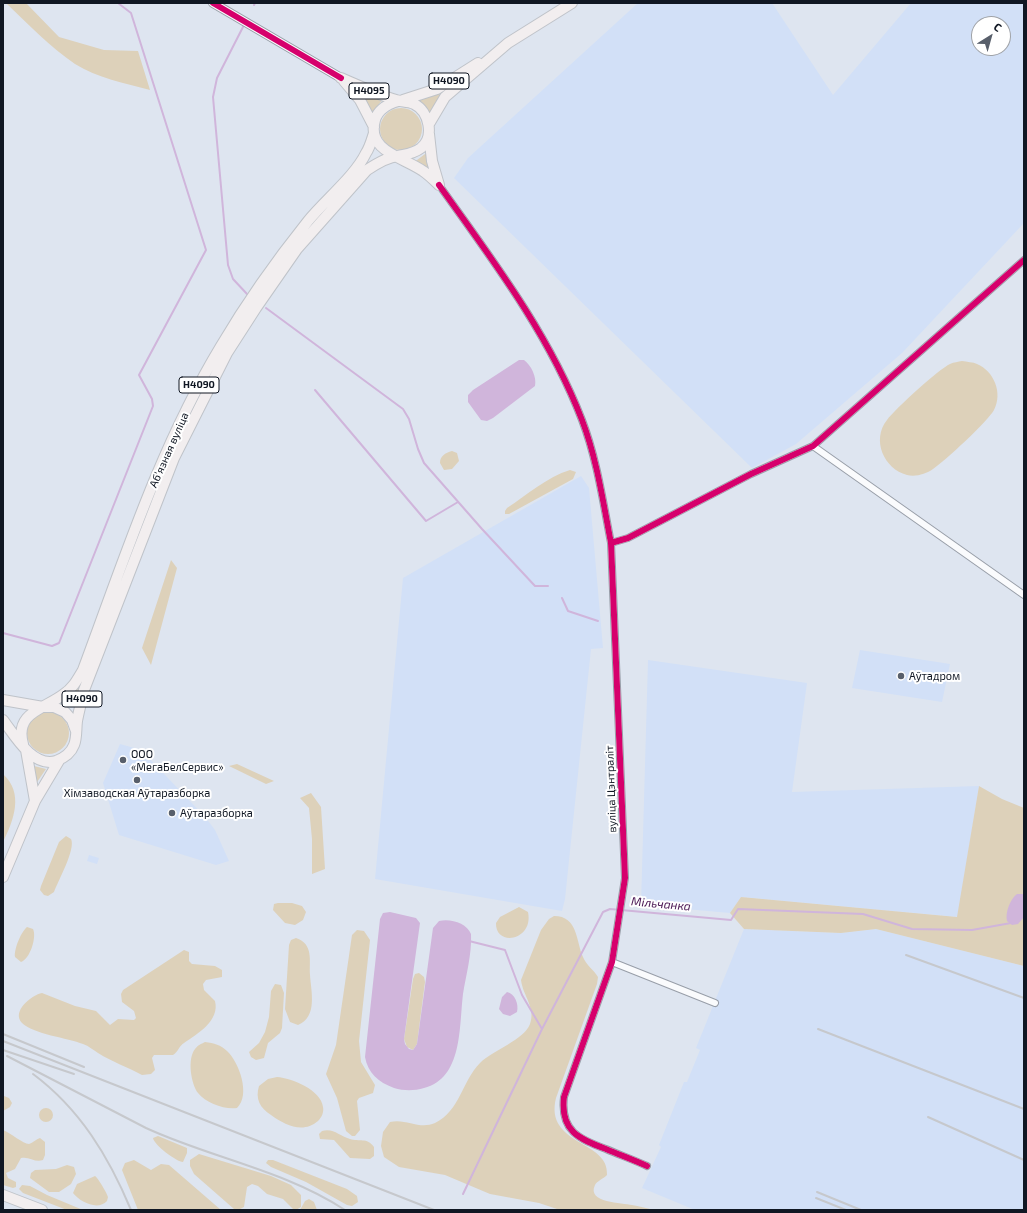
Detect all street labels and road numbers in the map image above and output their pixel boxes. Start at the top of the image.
road number: Н4090 [429,73,469,89]
road number: Н4095 [349,83,389,99]
road number: Н4090 [179,377,219,393]
street label: Абʼязная вуліца [147,410,191,490]
road number: Н4090 [62,691,102,707]
street label: вуліца Цэнтраліт [603,745,619,833]

